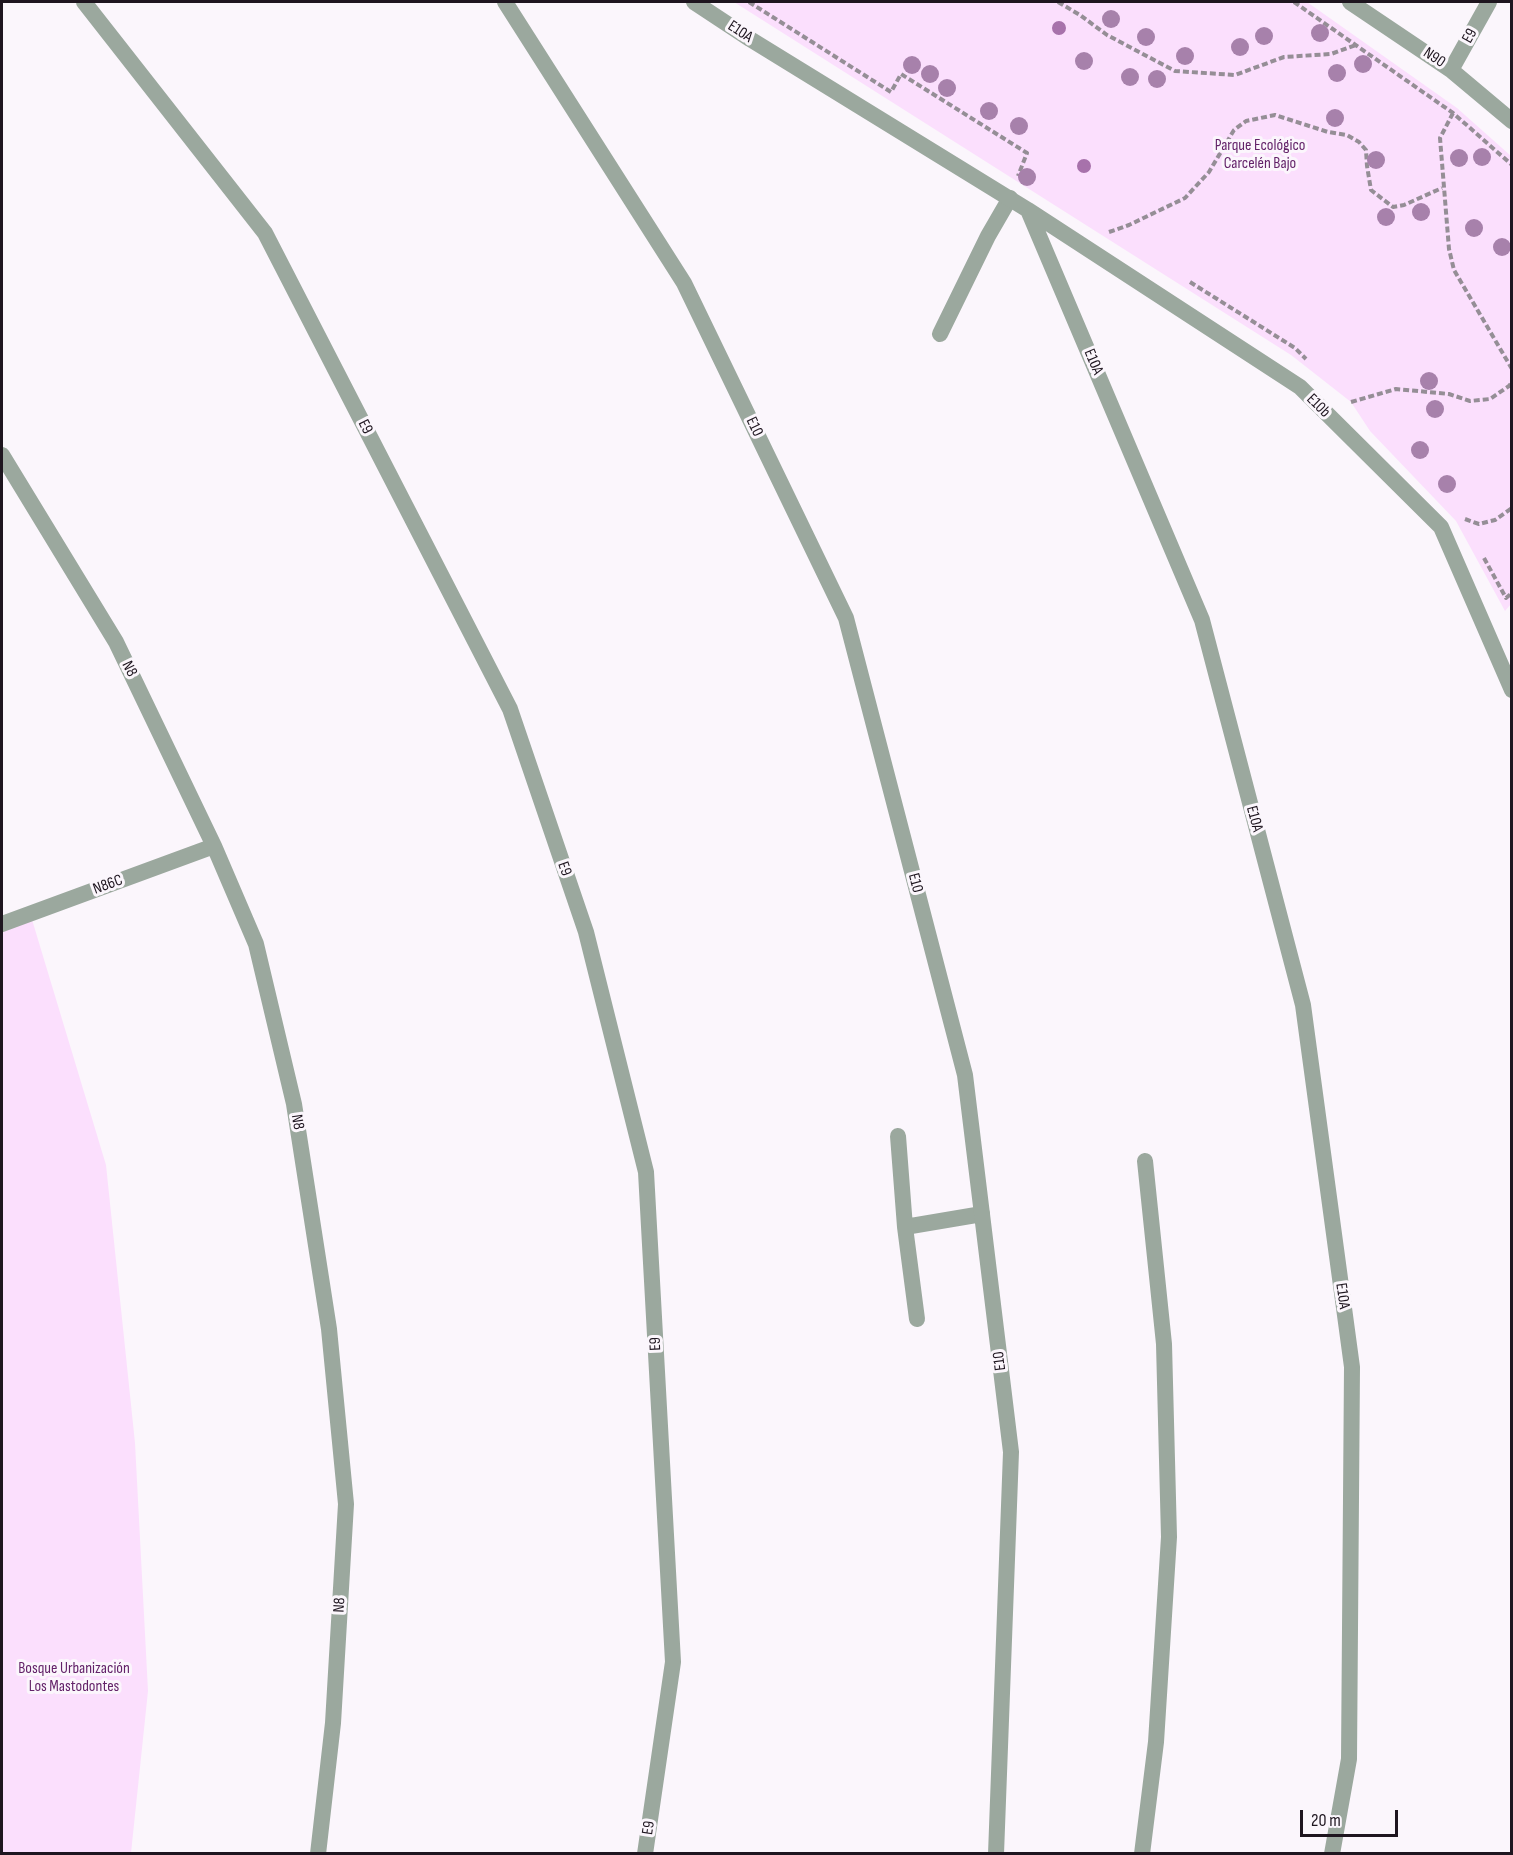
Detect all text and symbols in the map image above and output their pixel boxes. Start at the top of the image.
street label: E10A [724,17,756,47]
street label: E9 [1458,25,1482,47]
street label: N90 [1419,44,1449,72]
park label: Parque Ecológico Carcelén Bajo [1215,136,1305,174]
street label: E10A [1079,346,1107,378]
street label: E10b [1302,390,1334,422]
street label: E10 [741,414,767,440]
street label: E9 [353,417,377,437]
street label: N8 [117,658,141,680]
street label: E10A [1241,804,1267,834]
street label: E9 [553,859,575,879]
street label: N86C [91,871,125,899]
street label: E10 [903,871,927,895]
street label: N8 [286,1113,308,1131]
street label: E10A [1331,1282,1353,1310]
street label: E9 [646,1337,666,1351]
street label: E10 [989,1350,1011,1372]
street label: N8 [330,1597,350,1613]
park label: Bosque Urbanización Los Mastodontes [18,1659,130,1697]
scale bar [1303,1798,1400,1836]
text: 20 m [1311,1810,1341,1831]
street label: E9 [639,1820,659,1836]

